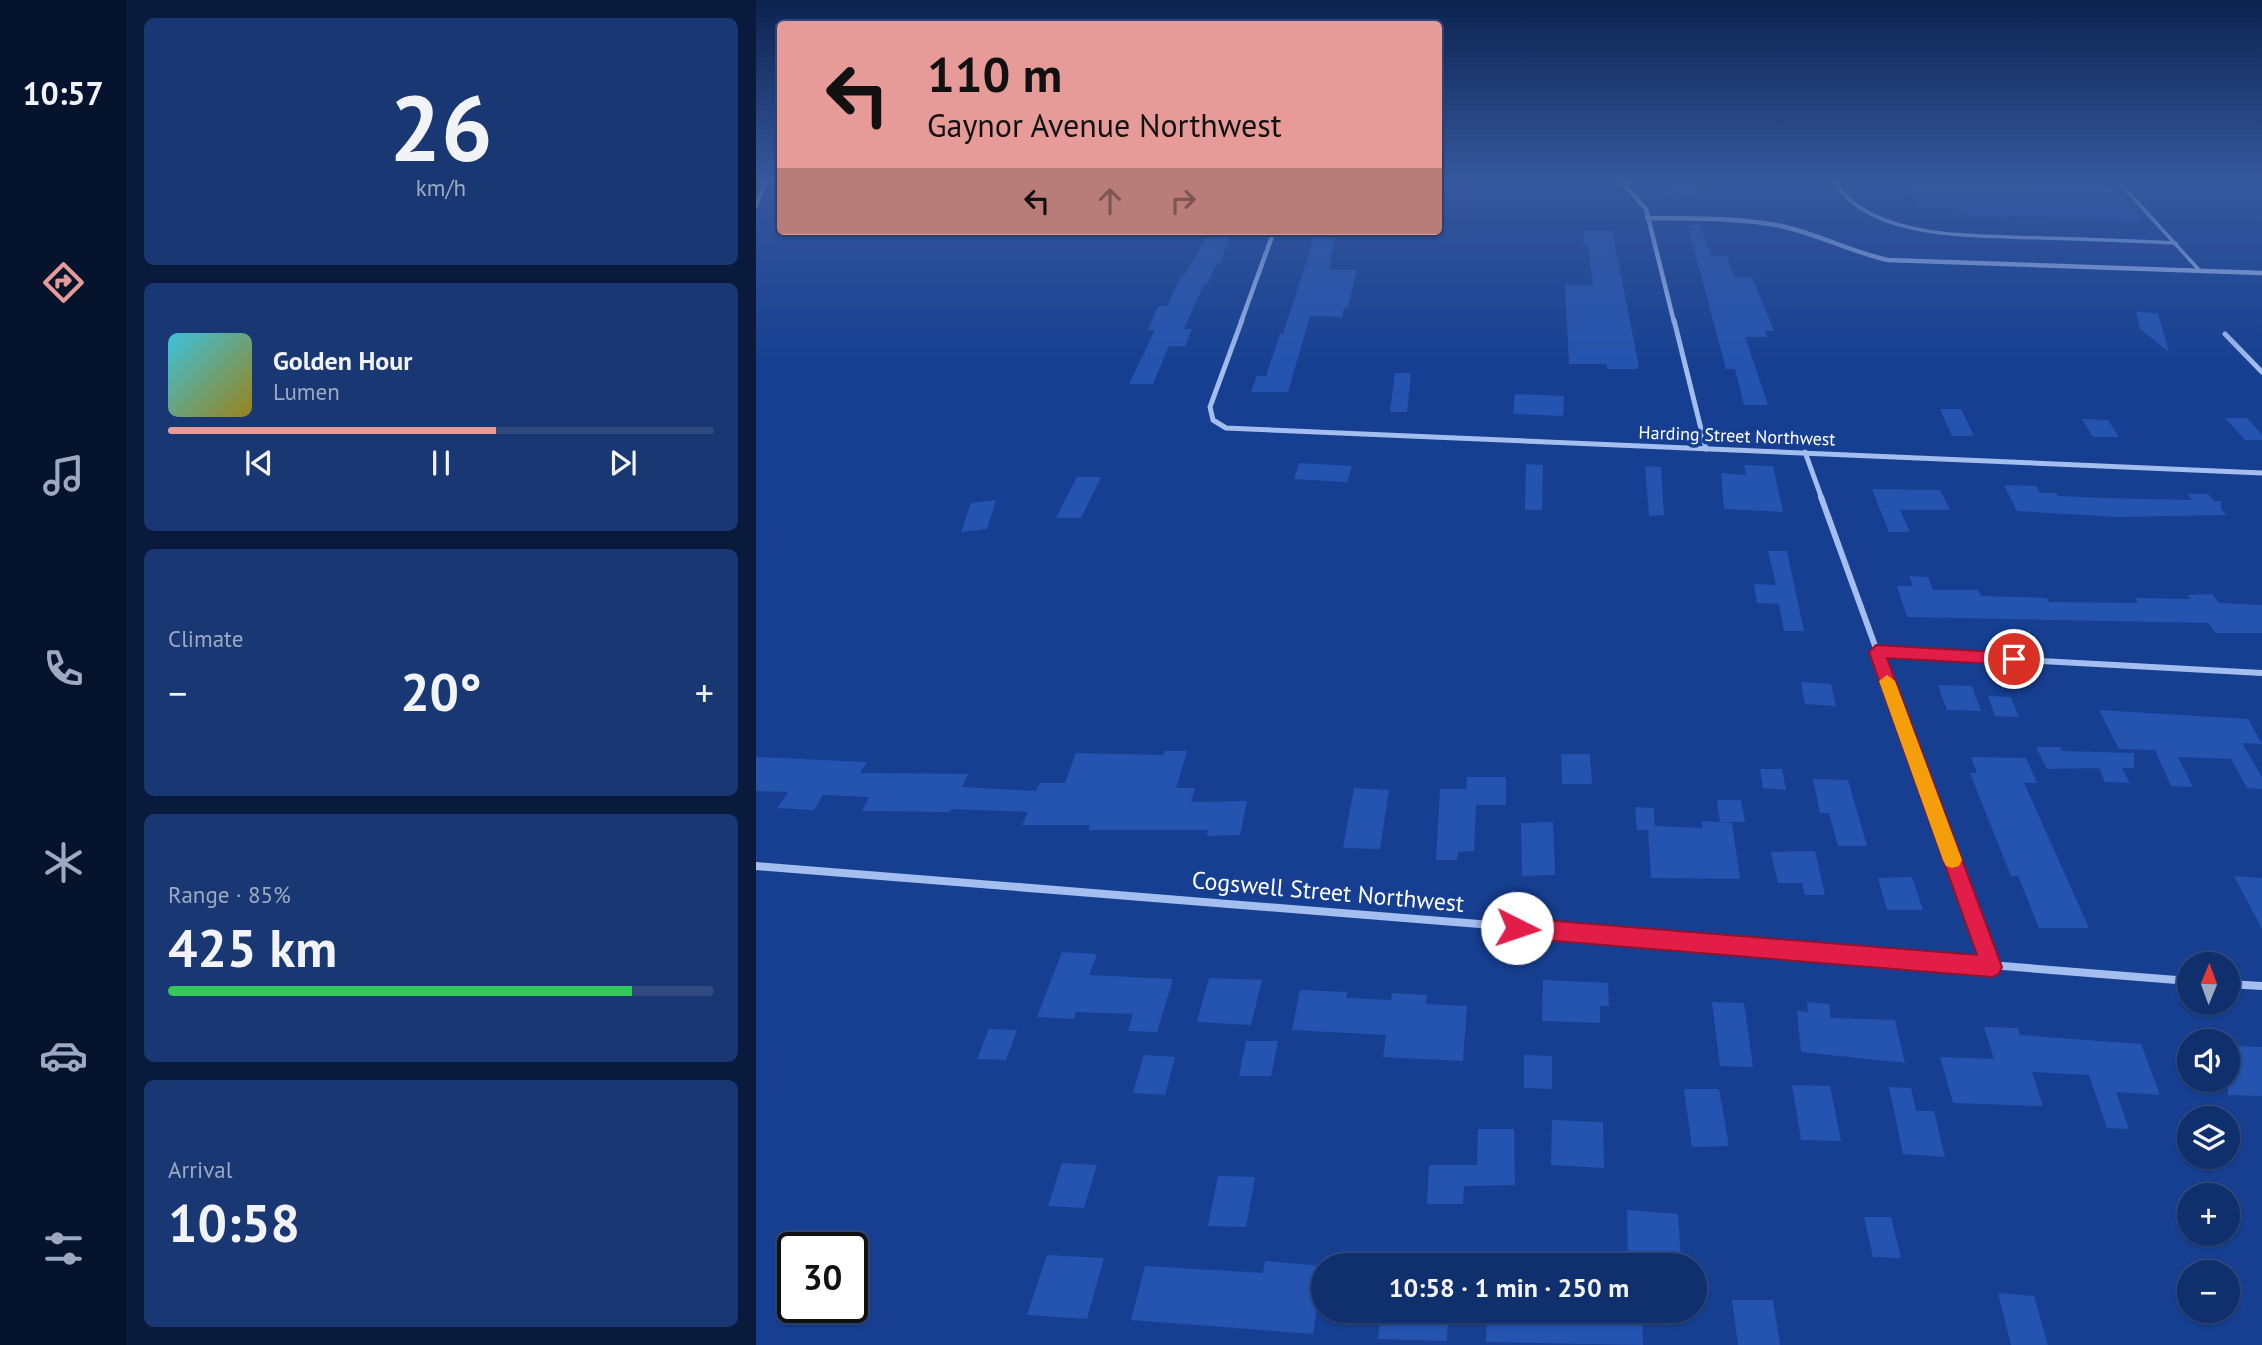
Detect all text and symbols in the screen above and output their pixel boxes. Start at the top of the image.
text: 110 m [927,42,1062,106]
icon: left [812,49,903,140]
text: 26 [389,68,493,186]
text: 10:57 [22,72,104,114]
text: Gaynor Avenue Northwest [927,104,1282,146]
text: km/h [416,173,466,202]
icon: left [1018,182,1056,220]
icon: ahead [1091,182,1129,220]
icon: right [1164,182,1202,220]
icon: directions [39,258,88,307]
text: Golden Hour [273,344,412,377]
text: Lumen [273,377,340,406]
street label: Harding Street Northwest [1638,421,1836,450]
icon: previous [240,444,278,482]
icon: pause [422,444,460,482]
icon: next [604,444,642,482]
icon: music [39,451,88,500]
text: Climate [168,624,243,653]
pin [1984,629,2044,689]
icon: arrive [1995,640,2033,678]
icon: phone [39,644,88,693]
text: 20° [400,658,482,725]
text: − [168,668,187,717]
text: + [695,668,714,717]
icon: climate [39,838,88,887]
street label: Cogswell Street Northwest [1191,864,1466,919]
text: Range · 85% [168,880,291,909]
position arrow [1480,891,1554,965]
text: 425 km [168,914,337,981]
north arrow [2177,952,2240,1015]
map controls [2177,952,2240,1323]
button: sound [2177,1029,2240,1092]
icon: car [39,1031,88,1080]
button: layers [2177,1106,2240,1169]
text: Arrival [168,1155,232,1184]
button: + [2177,1183,2240,1246]
text: 10:58 [168,1189,300,1256]
icon: filters [39,1224,88,1273]
speed limit sign: 30 [777,1232,868,1323]
button: − [2177,1260,2240,1323]
text: 10:58 · 1 min · 250 m [1389,1271,1629,1304]

